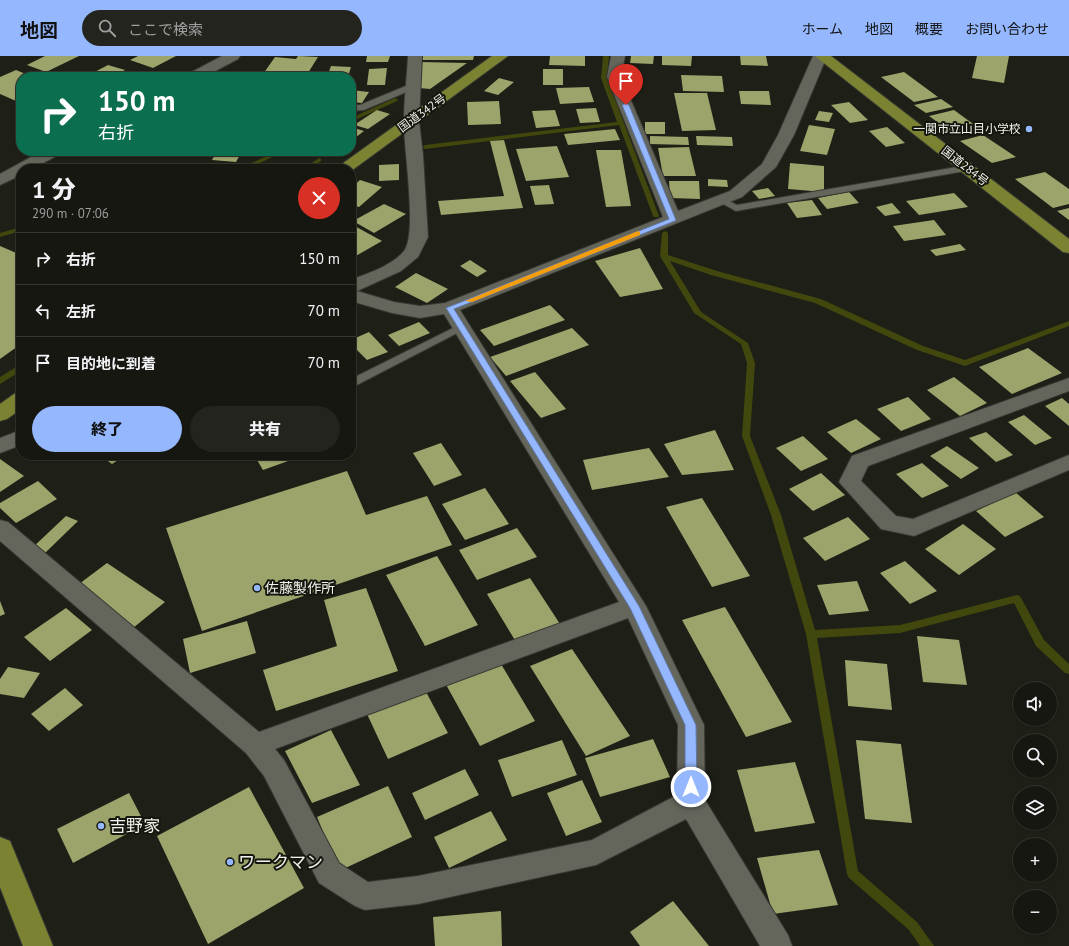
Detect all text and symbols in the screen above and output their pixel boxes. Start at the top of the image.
search box [82,10,362,46]
icon: search [96,17,118,39]
text: 地図 [20,18,58,42]
text: ここで検索 [128,20,203,39]
text: ホーム [801,20,843,38]
text: 地図 [865,20,893,38]
text: 概要 [915,20,943,38]
text: お問い合わせ [965,20,1049,38]
pin [609,64,643,105]
icon: arrive [615,70,637,92]
text: 150 m [98,82,175,119]
icon: right [32,88,84,140]
street label: 国道342号 [395,90,449,135]
text: 右折 [98,121,134,144]
place label: 一関市立山目小学校 [913,121,1021,136]
marker: 一関市立山目小学校 [1024,124,1034,134]
street label: 国道284号 [939,143,992,189]
text: 1 分 [32,174,76,205]
button: close [298,177,340,219]
text: 290 m · 07:06 [32,205,109,222]
icon: right [32,248,54,270]
text: 150 m [299,249,340,268]
text: 右折 [66,250,96,269]
icon: left [32,300,54,322]
text: 70 m [307,301,340,320]
text: 左折 [66,302,96,321]
icon: arrive [32,352,54,374]
text: 70 m [307,353,340,372]
text: 目的地に到着 [66,354,156,373]
button: 終了 [32,406,182,452]
button: 共有 [190,406,340,452]
place label: 佐藤製作所 [265,579,335,597]
marker: 佐藤製作所 [252,583,262,593]
map controls [1013,682,1057,934]
button: sound [1013,682,1057,726]
button: search [1013,734,1057,778]
position arrow [670,766,712,808]
button: layers [1013,786,1057,830]
place label: 吉野家 [109,815,160,837]
marker: 吉野家 [96,821,106,831]
button: + [1013,838,1057,882]
place label: ワークマン [238,851,323,873]
marker: ワークマン [225,857,235,867]
button: − [1013,890,1057,934]

